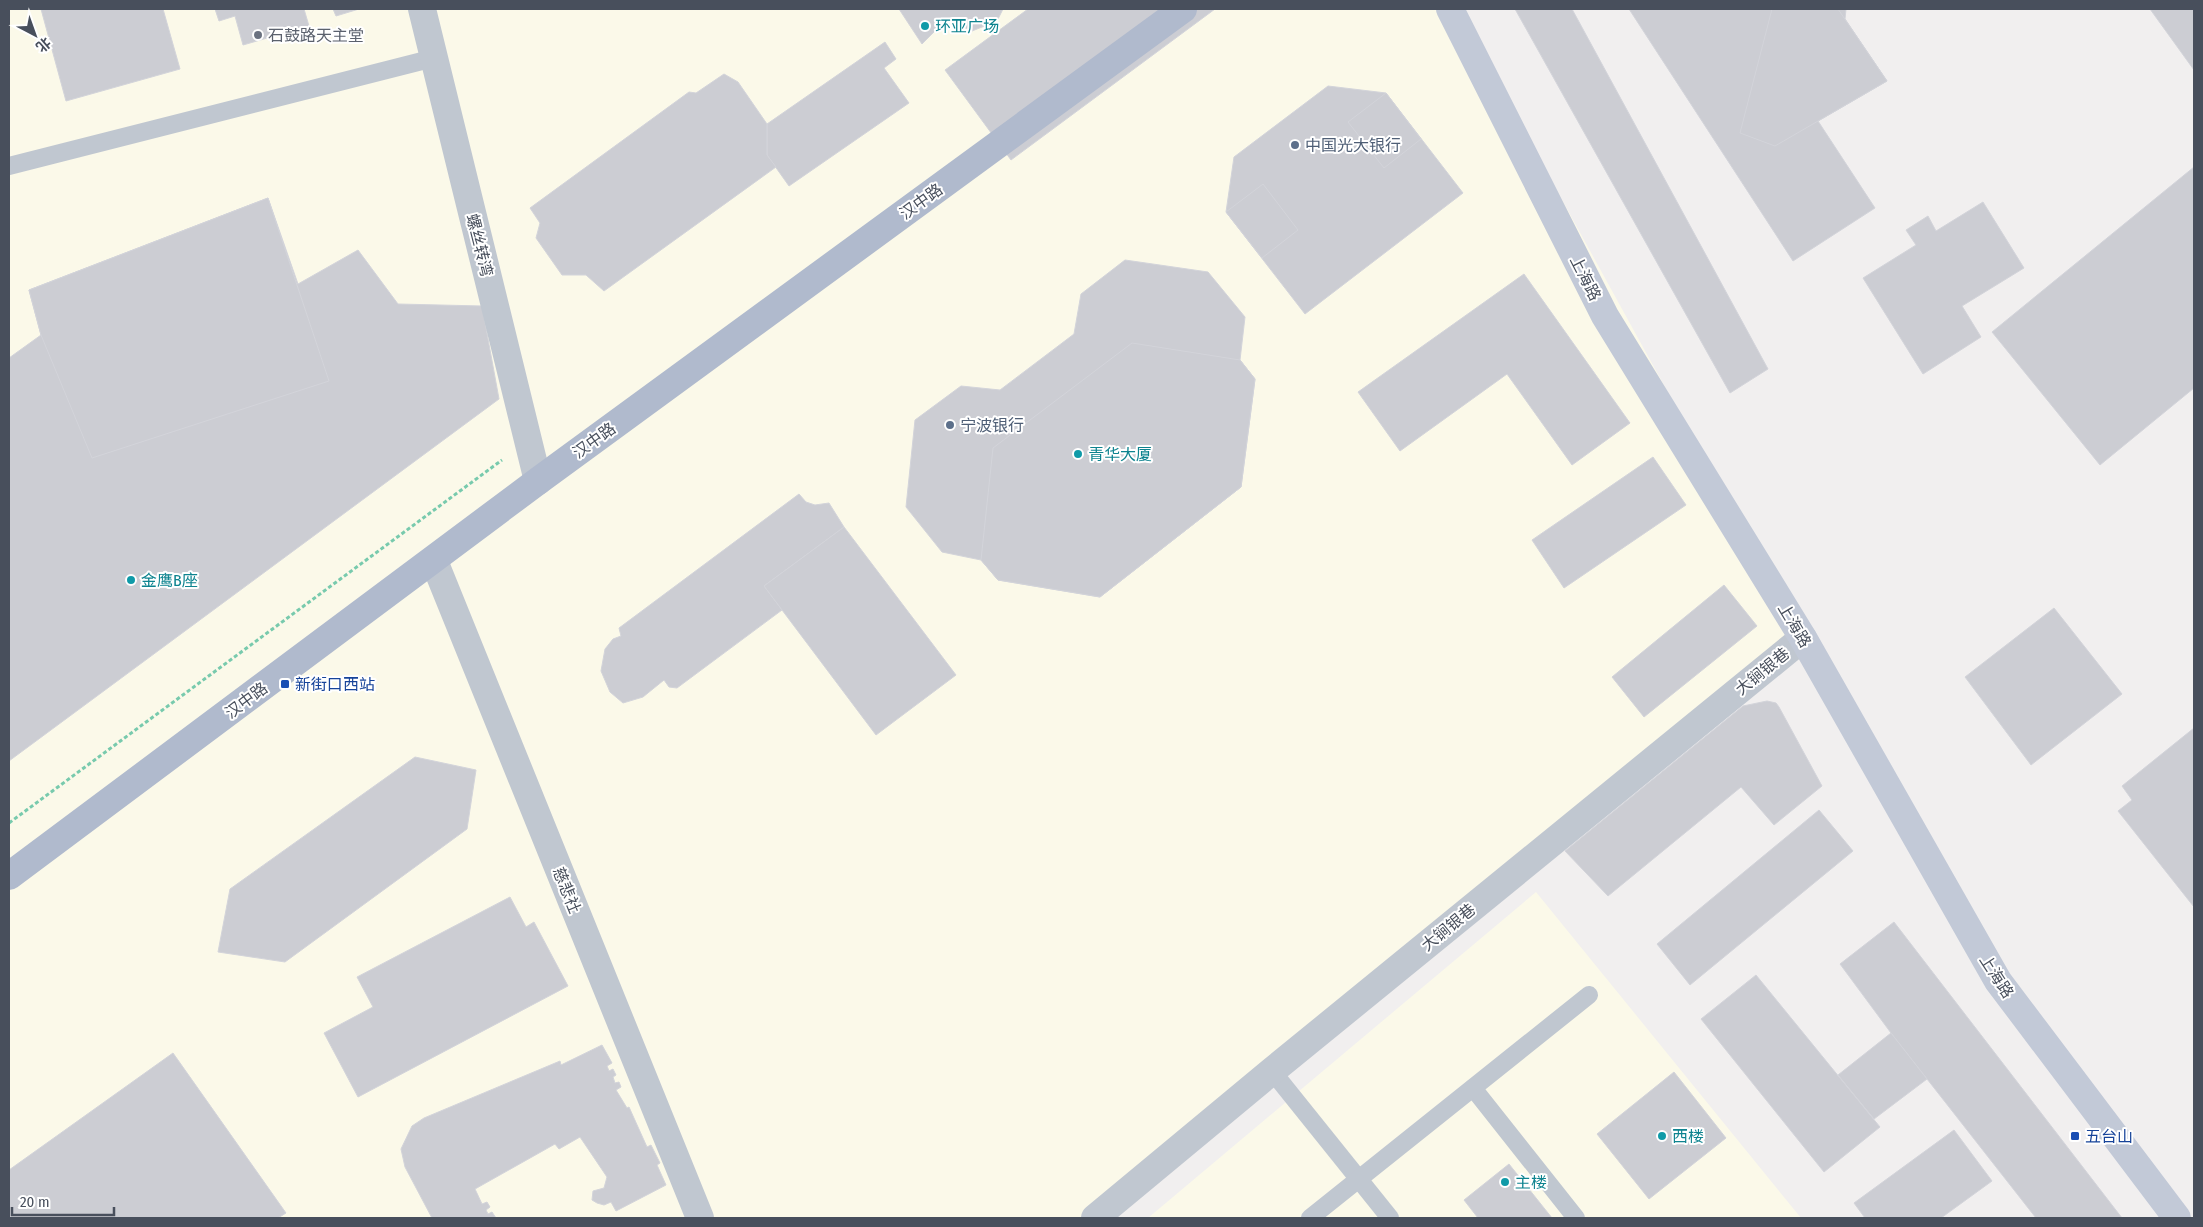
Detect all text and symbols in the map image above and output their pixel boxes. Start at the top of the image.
north arrow [10,10,60,60]
place label: 环亚广场 [935,17,999,36]
marker: 环亚广场 [919,20,931,32]
place label: 石鼓路天主堂 [268,26,364,45]
marker: 石鼓路天主堂 [252,29,264,41]
text: 北 [32,33,54,55]
place label: 中国光大银行 [1305,136,1401,155]
marker: 中国光大银行 [1289,139,1301,151]
street label: 汉中路 [896,180,946,223]
street label: 螺丝转湾 [463,212,496,278]
street label: 上海路 [1566,253,1605,304]
place label: 宁波银行 [960,416,1024,435]
street label: 汉中路 [569,419,619,462]
marker: 宁波银行 [944,419,956,431]
place label: 青华大厦 [1088,445,1152,464]
marker: 青华大厦 [1072,448,1084,460]
place label: 金鹰B座 [141,571,198,590]
marker: 金鹰B座 [125,574,137,586]
street label: 上海路 [1774,600,1815,651]
street label: 大锏银巷 [1731,644,1793,699]
place label: 新街口西站 [295,675,375,694]
street label: 汉中路 [221,678,271,722]
marker: 新街口西站 [279,678,291,690]
street label: 慈悲社 [549,864,584,916]
street label: 大锏银巷 [1417,900,1479,955]
street label: 上海路 [1976,951,2018,1002]
place label: 西楼 [1672,1127,1704,1146]
place label: 五台山 [2085,1127,2133,1146]
marker: 西楼 [1656,1130,1668,1142]
marker: 五台山 [2069,1130,2081,1142]
place label: 主楼 [1515,1173,1547,1192]
marker: 主楼 [1499,1176,1511,1188]
scale bar [12,1184,115,1216]
text: 20 m [20,1193,50,1211]

